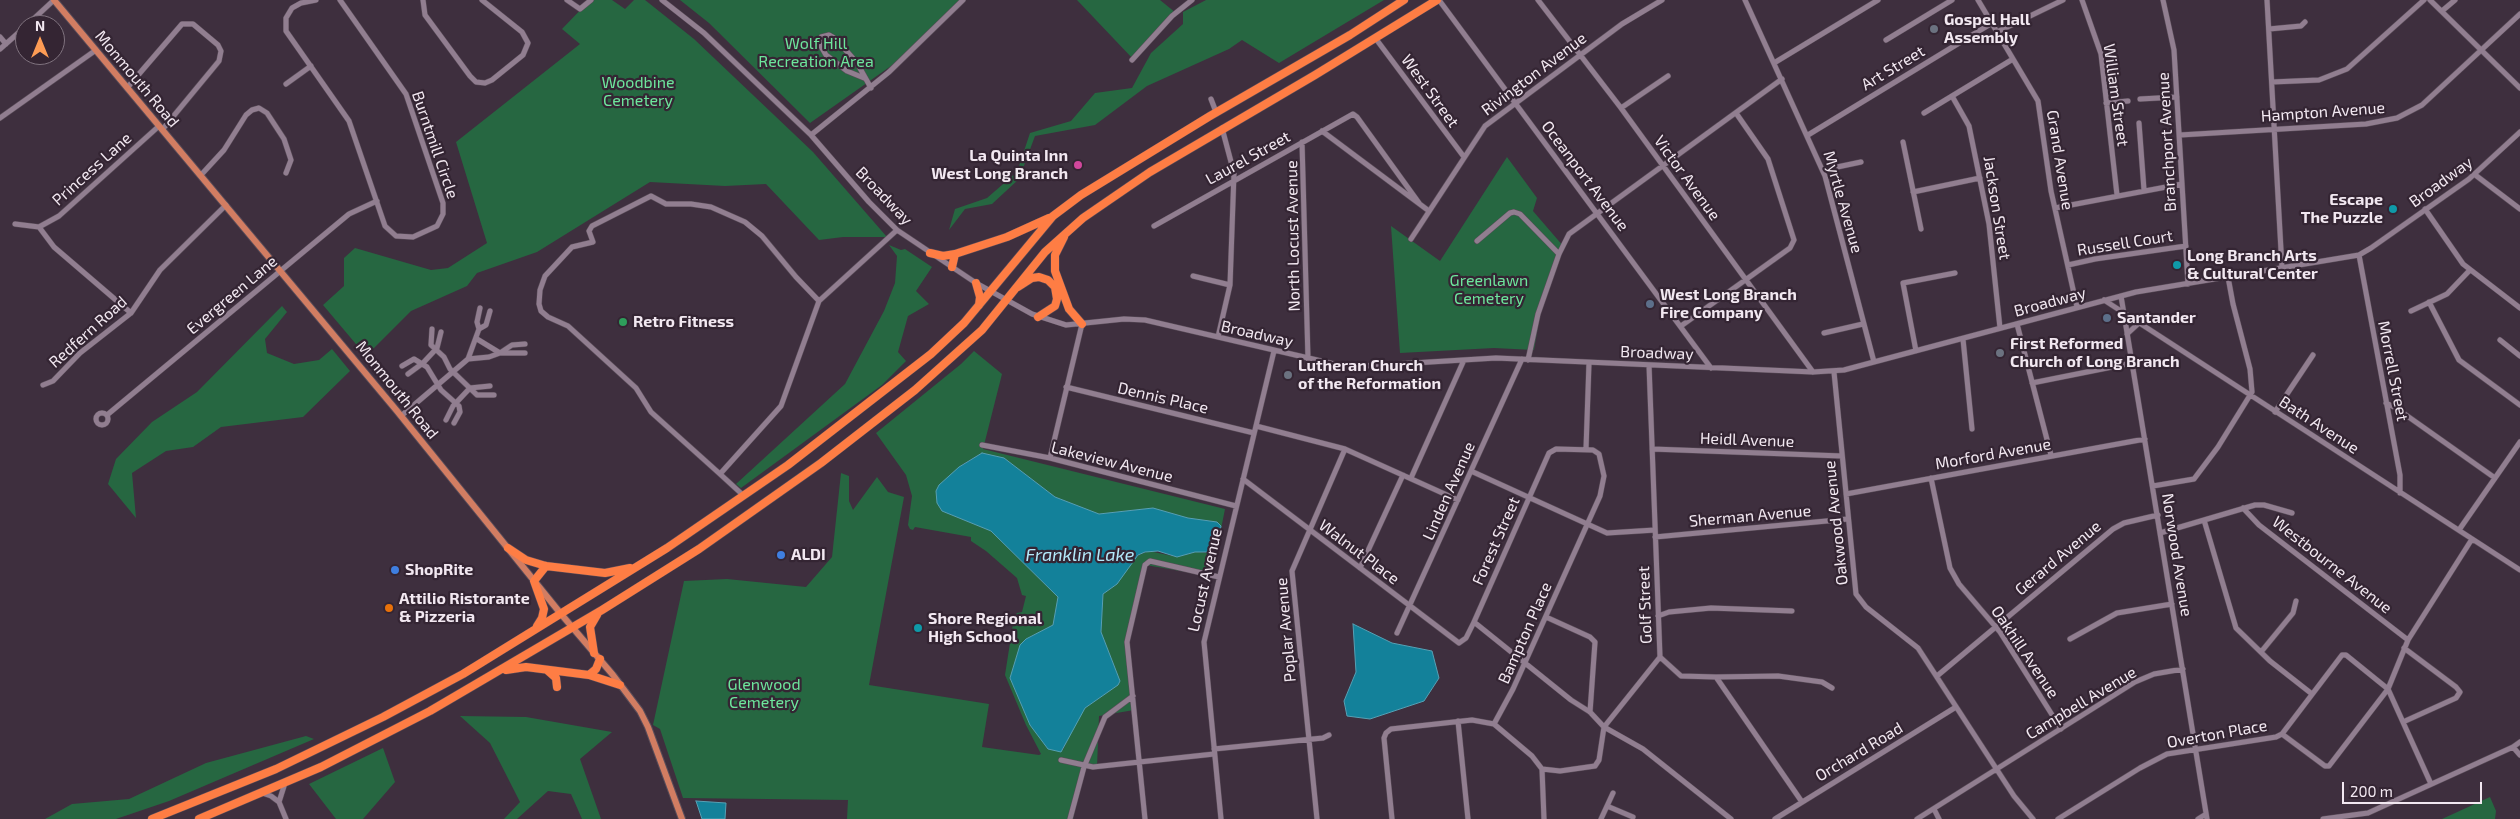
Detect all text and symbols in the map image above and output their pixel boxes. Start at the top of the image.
place label: Gospel Hall Assembly [1944,10,2030,48]
north arrow [15,15,65,65]
text: N [35,17,45,34]
marker: Gospel Hall Assembly [1928,23,1940,35]
street label: Monmouth Road [91,27,183,131]
street label: Rivington Avenue [1478,28,1590,120]
park label: Wolf Hill Recreation Area [758,34,874,72]
street label: Art Street [1858,42,1928,94]
street label: William Street [2099,42,2133,148]
street label: West Street [1397,51,1463,131]
street label: Branchport Avenue [2154,72,2180,212]
park label: Woodbine Cemetery [601,73,675,111]
street label: Burntmill Circle [408,89,462,201]
street label: Hampton Avenue [2260,98,2386,126]
street label: Grand Avenue [2043,109,2077,211]
street label: Oceanport Avenue [1537,117,1633,235]
street label: Laurel Street [1202,127,1294,189]
street label: Princess Lane [48,128,136,210]
street label: Victor Avenue [1650,132,1724,224]
place label: La Quinta Inn West Long Branch [931,146,1068,184]
street label: Myrtle Avenue [1819,149,1867,255]
street label: Broadway [2406,153,2476,211]
street label: Jackson Street [1979,155,2015,261]
marker: La Quinta Inn West Long Branch [1072,159,1084,171]
street label: North Locust Avenue [1282,160,1304,312]
street label: Broadway [852,163,916,229]
place label: Escape The Puzzle [2301,190,2383,228]
marker: Escape The Puzzle [2387,203,2399,215]
street label: Russell Court [2076,226,2174,260]
place label: Long Branch Arts & Cultural Center [2187,246,2318,284]
street label: Evergreen Lane [183,252,281,338]
marker: Long Branch Arts & Cultural Center [2171,259,2183,271]
park label: Greenlawn Cemetery [1450,271,1528,309]
street label: Broadway [2012,283,2088,321]
place label: West Long Branch Fire Company [1660,285,1797,323]
street label: Redfern Road [45,292,131,372]
marker: West Long Branch Fire Company [1644,298,1656,310]
place label: Santander [2117,308,2196,328]
place label: Retro Fitness [633,312,734,332]
marker: Santander [2101,312,2113,324]
marker: Retro Fitness [617,316,629,328]
street label: Broadway [1219,316,1295,352]
street label: Morrell Street [2374,319,2412,423]
place label: First Reformed Church of Long Branch [2010,334,2180,372]
street label: Monmouth Road [352,337,442,443]
street label: Broadway [1620,342,1694,364]
marker: First Reformed Church of Long Branch [1994,347,2006,359]
place label: Lutheran Church of the Reformation [1298,356,1441,394]
marker: Lutheran Church of the Reformation [1282,369,1294,381]
street label: Dennis Place [1116,378,1210,418]
street label: Bath Avenue [2275,392,2363,458]
street label: Heidl Avenue [1700,429,1794,451]
street label: Morford Avenue [1934,434,2052,474]
street label: Lakeview Avenue [1049,438,1175,486]
street label: Linden Avenue [1419,439,1479,543]
street label: Oakwood Avenue [1820,460,1852,586]
street label: Norwood Avenue [2158,492,2196,618]
street label: Forest Street [1468,494,1524,588]
street label: Sherman Avenue [1688,501,1812,531]
street label: Westbourne Avenue [2268,512,2396,618]
street label: Walnut Place [1315,515,1403,589]
street label: Gerard Avenue [2011,516,2105,600]
street label: Locust Avenue [1184,526,1226,634]
water label: Franklin Lake [1026,544,1134,566]
place label: ALDI [791,545,826,565]
marker: ALDI [775,549,787,561]
place label: ShopRite [405,560,473,580]
marker: ShopRite [389,564,401,576]
street label: Golf Street [1634,566,1656,644]
street label: Poplar Avenue [1272,577,1300,683]
street label: Bampton Place [1494,579,1556,687]
place label: Attilio Ristorante & Pizzeria [399,589,530,627]
marker: Attilio Ristorante & Pizzeria [383,602,395,614]
street label: Oakhill Avenue [1987,602,2063,702]
place label: Shore Regional High School [928,609,1042,647]
marker: Shore Regional High School [912,622,924,634]
street label: Campbell Avenue [2022,662,2140,744]
park label: Glenwood Cemetery [727,675,801,713]
street label: Overton Place [2165,716,2269,752]
street label: Orchard Road [1812,718,1906,786]
scale bar [2345,772,2485,804]
text: 200 m [2350,782,2393,800]

